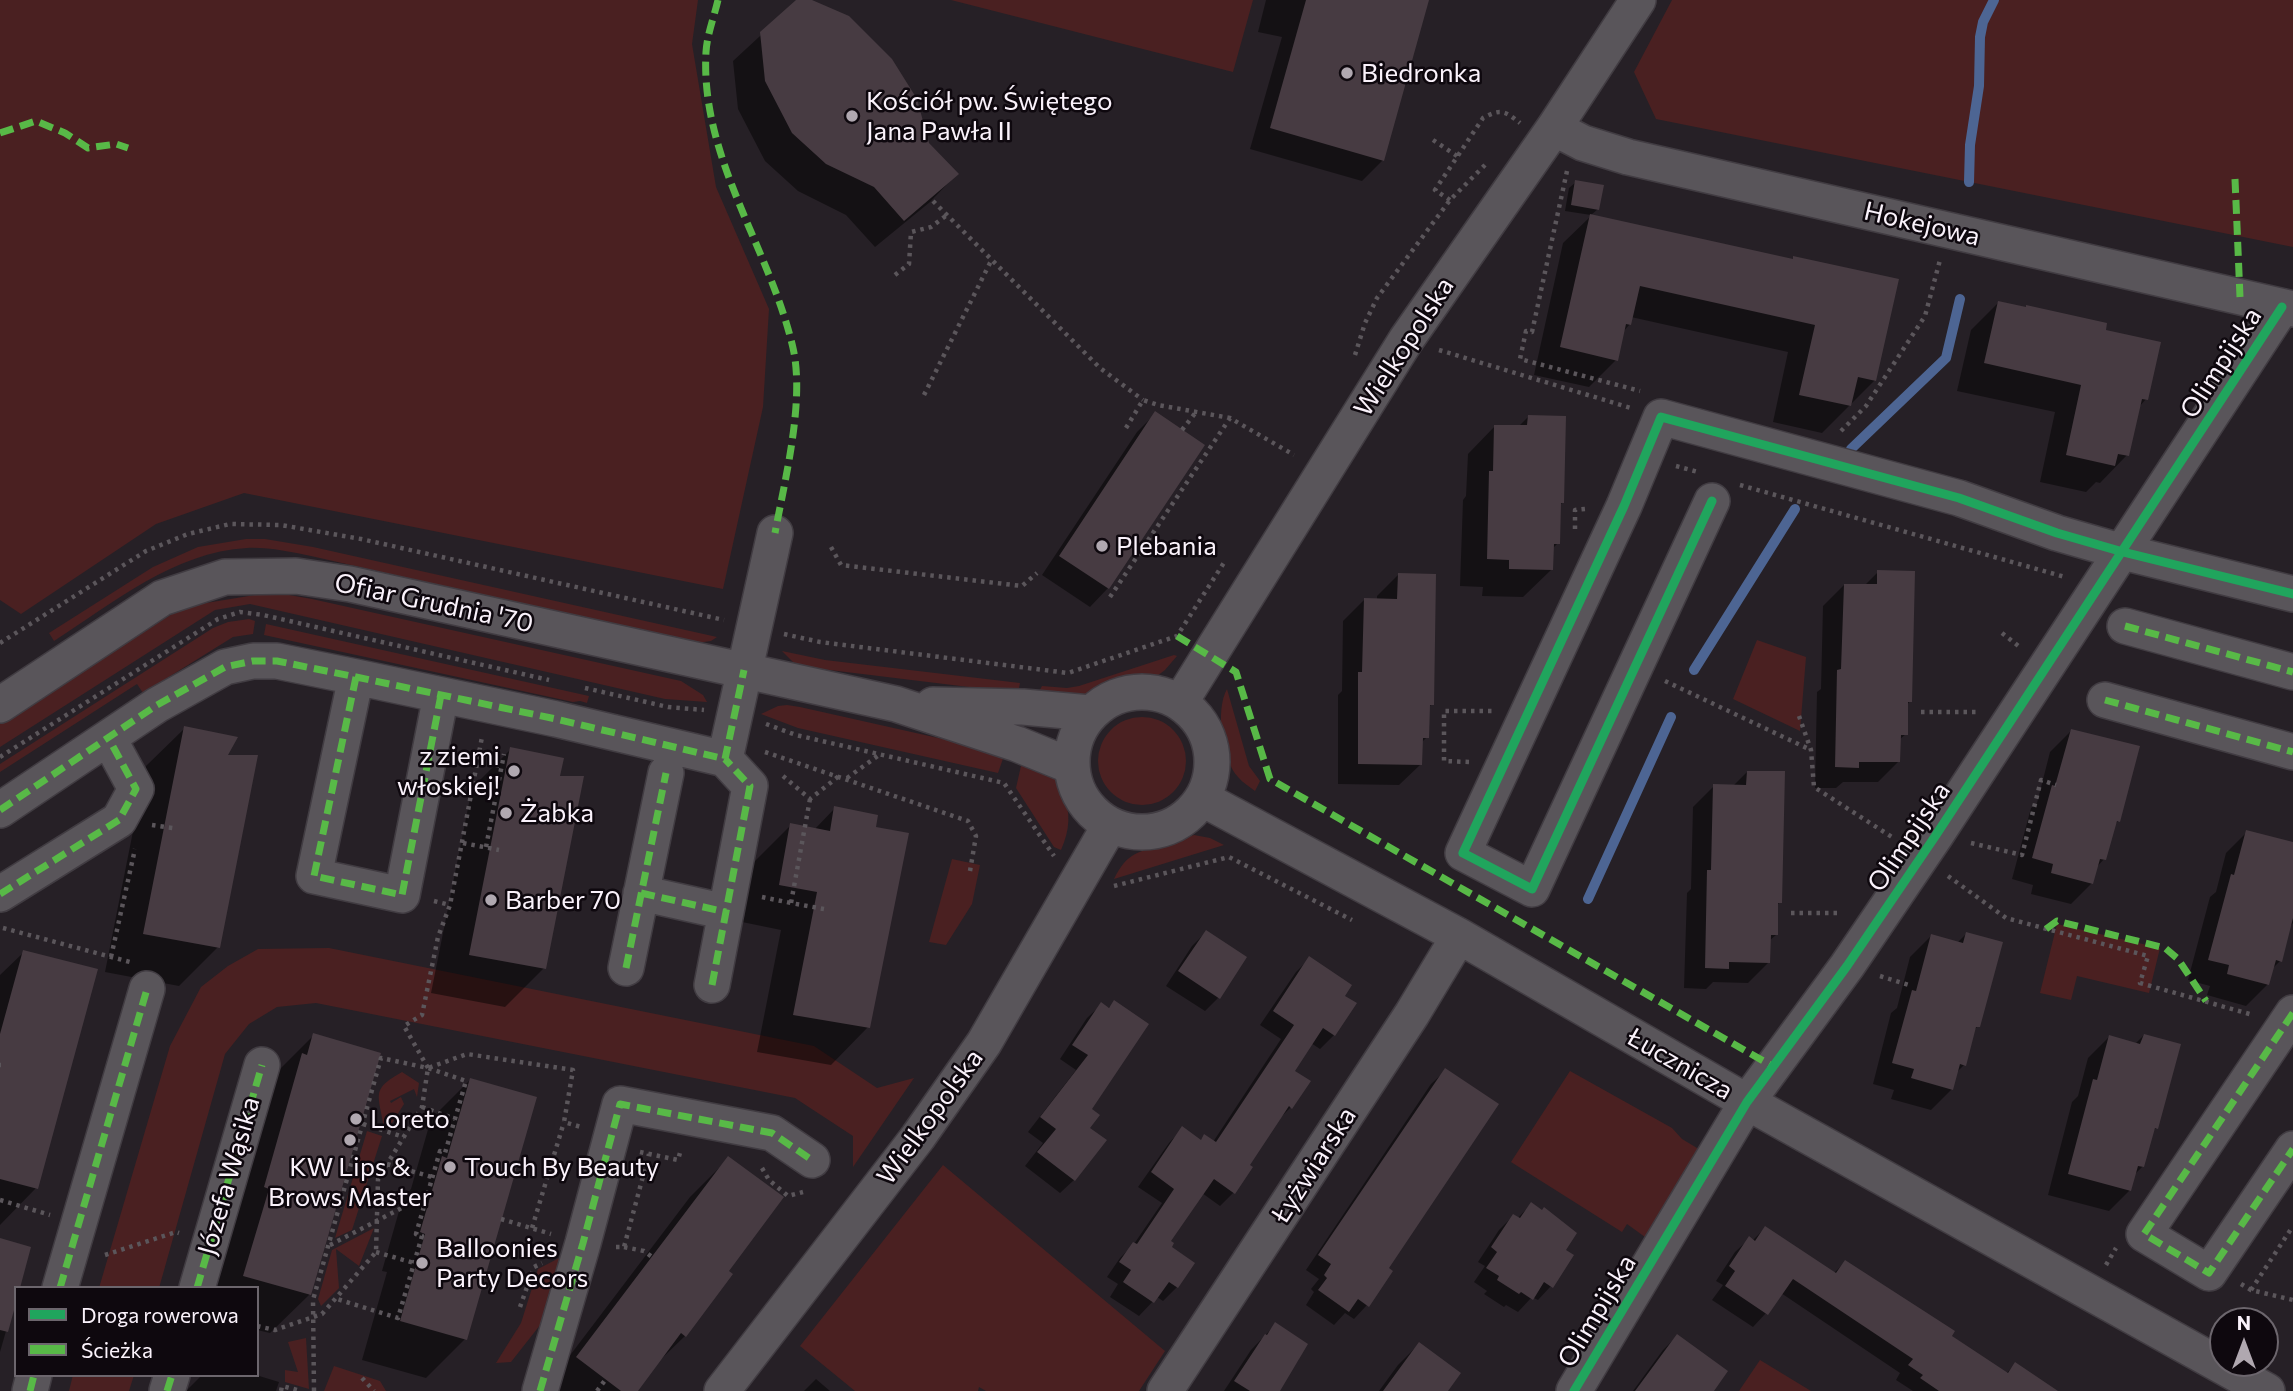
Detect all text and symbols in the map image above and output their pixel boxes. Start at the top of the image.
place label: Biedronka [1361,57,1481,89]
marker: Biedronka [1339,65,1355,81]
place label: Kościół pw. Świętego Jana Pawła II [866,85,1112,146]
marker: Kościół pw. Świętego Jana Pawła II [844,108,860,124]
street label: Hokejowa [1861,196,1983,252]
street label: Wielkopolska [1347,272,1461,422]
street label: Olimpijska [2174,302,2268,424]
place label: Plebania [1116,530,1217,562]
marker: Plebania [1094,538,1110,554]
street label: Ofiar Grudnia '70 [332,567,536,639]
place label: z ziemi włoskiej! [397,740,500,802]
marker: z ziemi włoskiej! [506,763,522,779]
street label: Olimpijska [1861,776,1957,898]
place label: Żabka [520,797,594,829]
marker: Żabka [498,805,514,821]
place label: Barber 70 [505,884,621,916]
marker: Barber 70 [483,892,499,908]
street label: Łucznicza [1622,1021,1738,1107]
street label: Wielkopolska [870,1043,990,1191]
street label: Józefa Wąsika [192,1093,266,1259]
street label: Łyżwiarska [1265,1101,1363,1229]
place label: Loreto [370,1103,450,1135]
marker: Loreto [348,1111,364,1127]
marker: KW Lips & Brows Master [342,1132,358,1148]
place label: KW Lips & Brows Master [268,1151,432,1212]
place label: Touch By Beauty [464,1151,659,1183]
marker: Touch By Beauty [442,1159,458,1175]
place label: Balloonies Party Decors [436,1232,588,1294]
street label: Olimpijska [1551,1249,1643,1373]
marker: Balloonies Party Decors [414,1255,430,1271]
legend [14,1286,259,1377]
text: Droga rowerowa [81,1302,239,1327]
north arrow [2209,1307,2279,1377]
text: N [2237,1311,2251,1334]
text: Ścieżka [81,1337,153,1362]

